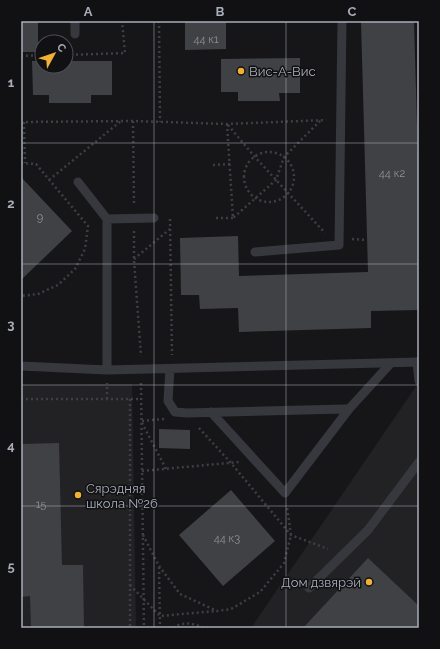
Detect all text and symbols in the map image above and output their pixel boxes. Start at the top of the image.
text: A [84,4,93,19]
text: B [216,4,225,19]
text: C [348,4,357,19]
house number: 44 к1 [193,33,219,46]
north arrow [34,34,74,74]
text: С [54,41,69,55]
place label: Вис-А-Вис [249,64,316,79]
marker: Вис-А-Вис [236,66,246,76]
text: 1 [8,75,15,90]
house number: 44 к2 [379,167,405,180]
text: 2 [7,196,15,211]
house number: 9 [37,211,43,224]
text: 3 [7,317,15,332]
text: 4 [7,438,15,453]
place label: Сярэдняя школа №26 [86,481,158,511]
marker: Сярэдняя школа №26 [73,490,83,500]
house number: 15 [36,498,46,511]
house number: 44 к3 [214,532,240,545]
text: 5 [7,559,15,574]
place label: Дом дзвярэй [281,575,361,590]
marker: Дом дзвярэй [364,577,374,587]

